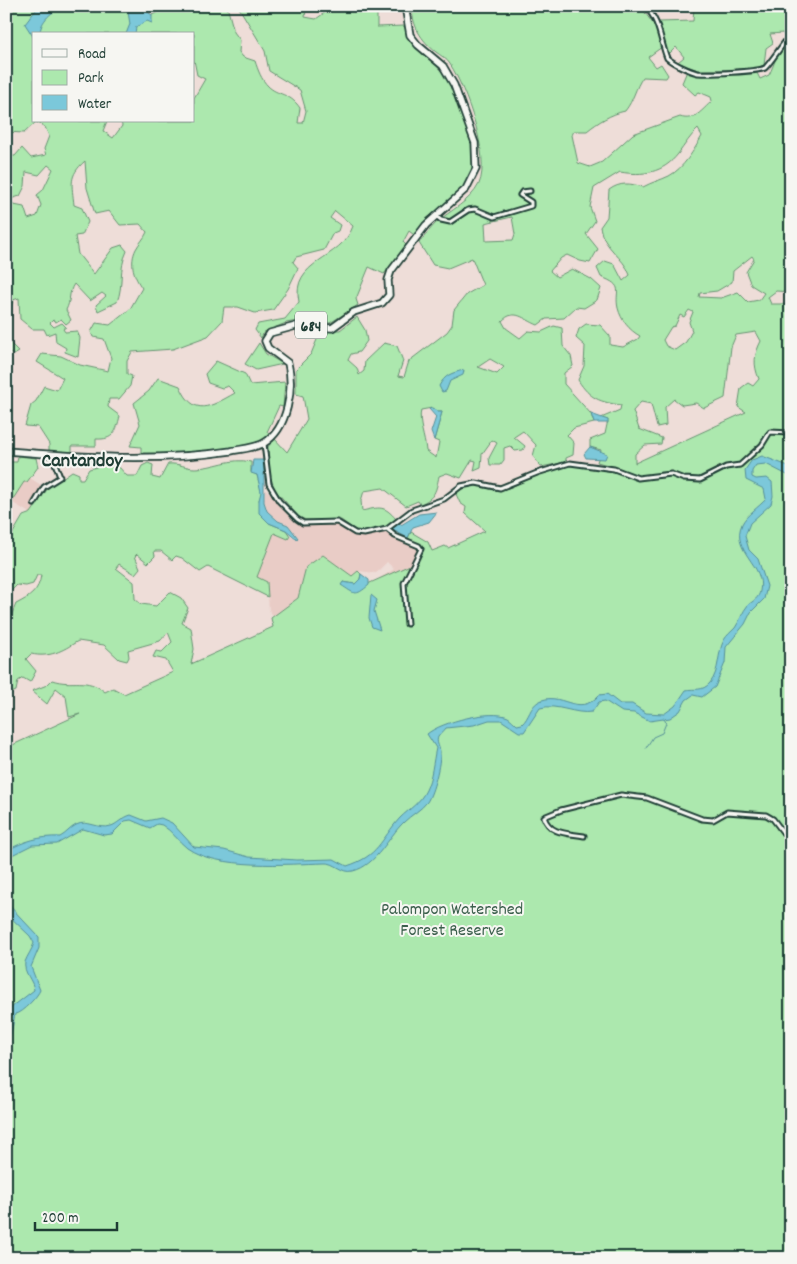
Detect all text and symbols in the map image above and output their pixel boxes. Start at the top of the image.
legend [32,32,195,122]
text: Road [78,44,106,66]
text: Park [78,68,104,90]
text: Water [78,94,112,116]
road number: 684 [295,312,327,338]
district label: Cantandoy [42,448,123,476]
park label: Palompon Watershed Forest Reserve [381,898,523,944]
scale bar [35,1199,118,1231]
text: 200 m [42,1208,79,1230]

